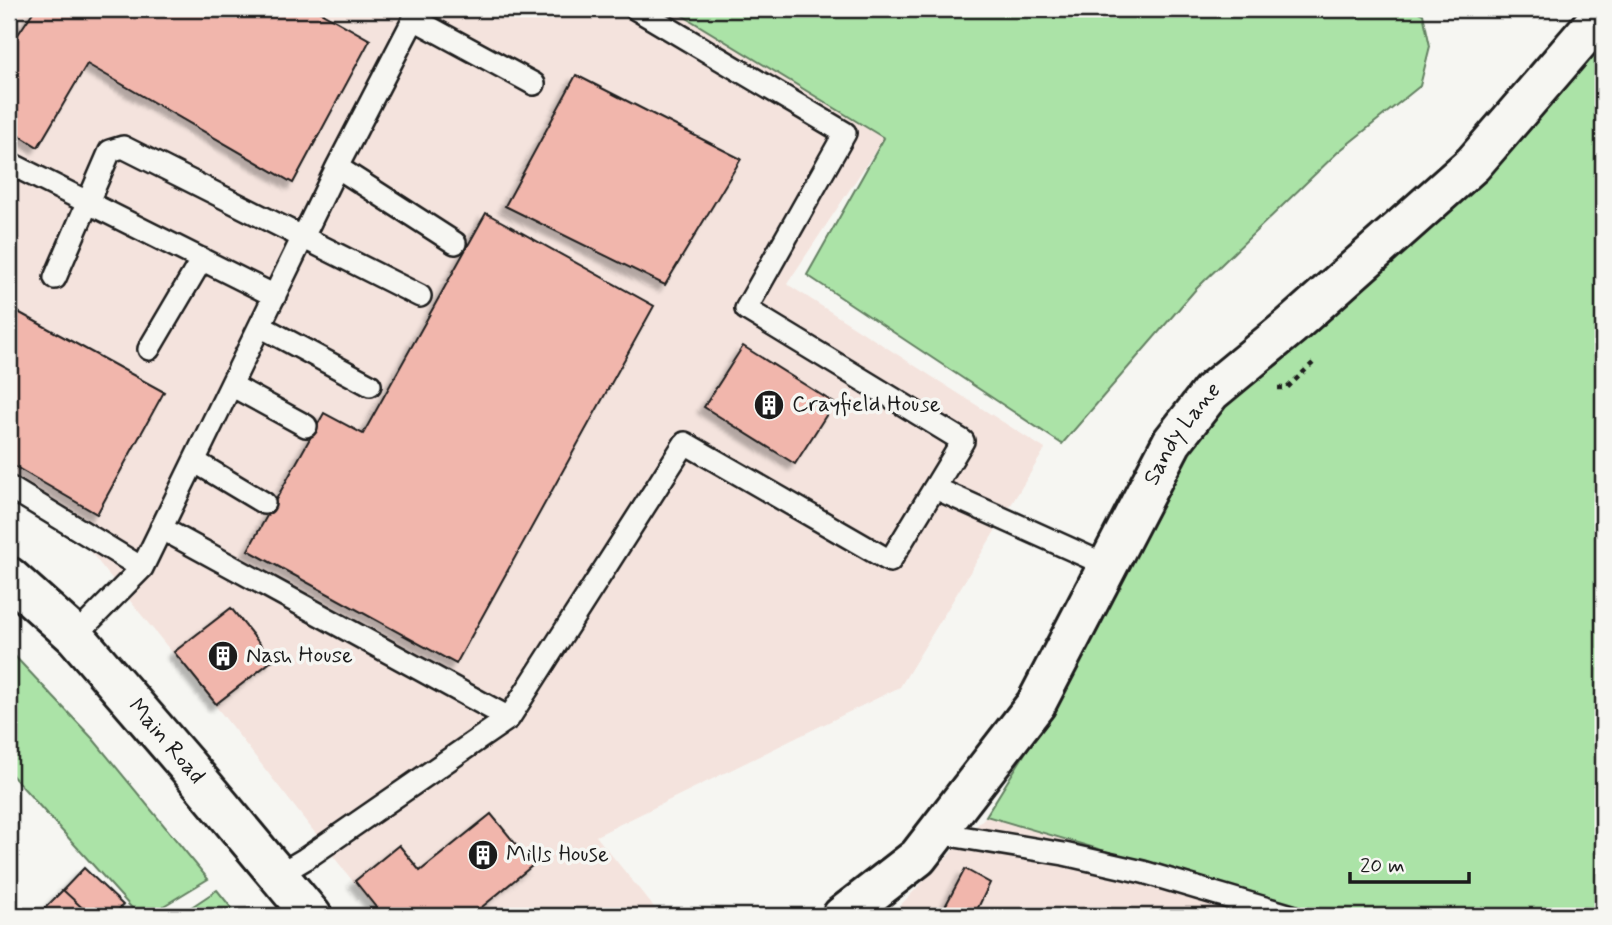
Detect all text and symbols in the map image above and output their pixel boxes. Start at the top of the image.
street label: Sandy Lane [1137,375,1227,491]
building icon: Crayfield House [752,388,786,422]
place label: Crayfield House [792,390,941,420]
building icon: Nash House [206,639,240,673]
place label: Nash House [246,641,353,671]
street label: Main Road [121,693,211,791]
building icon: Mills House [466,838,500,872]
place label: Mills House [506,840,609,870]
scale bar [1350,841,1468,885]
text: 20 m [1360,852,1405,880]

